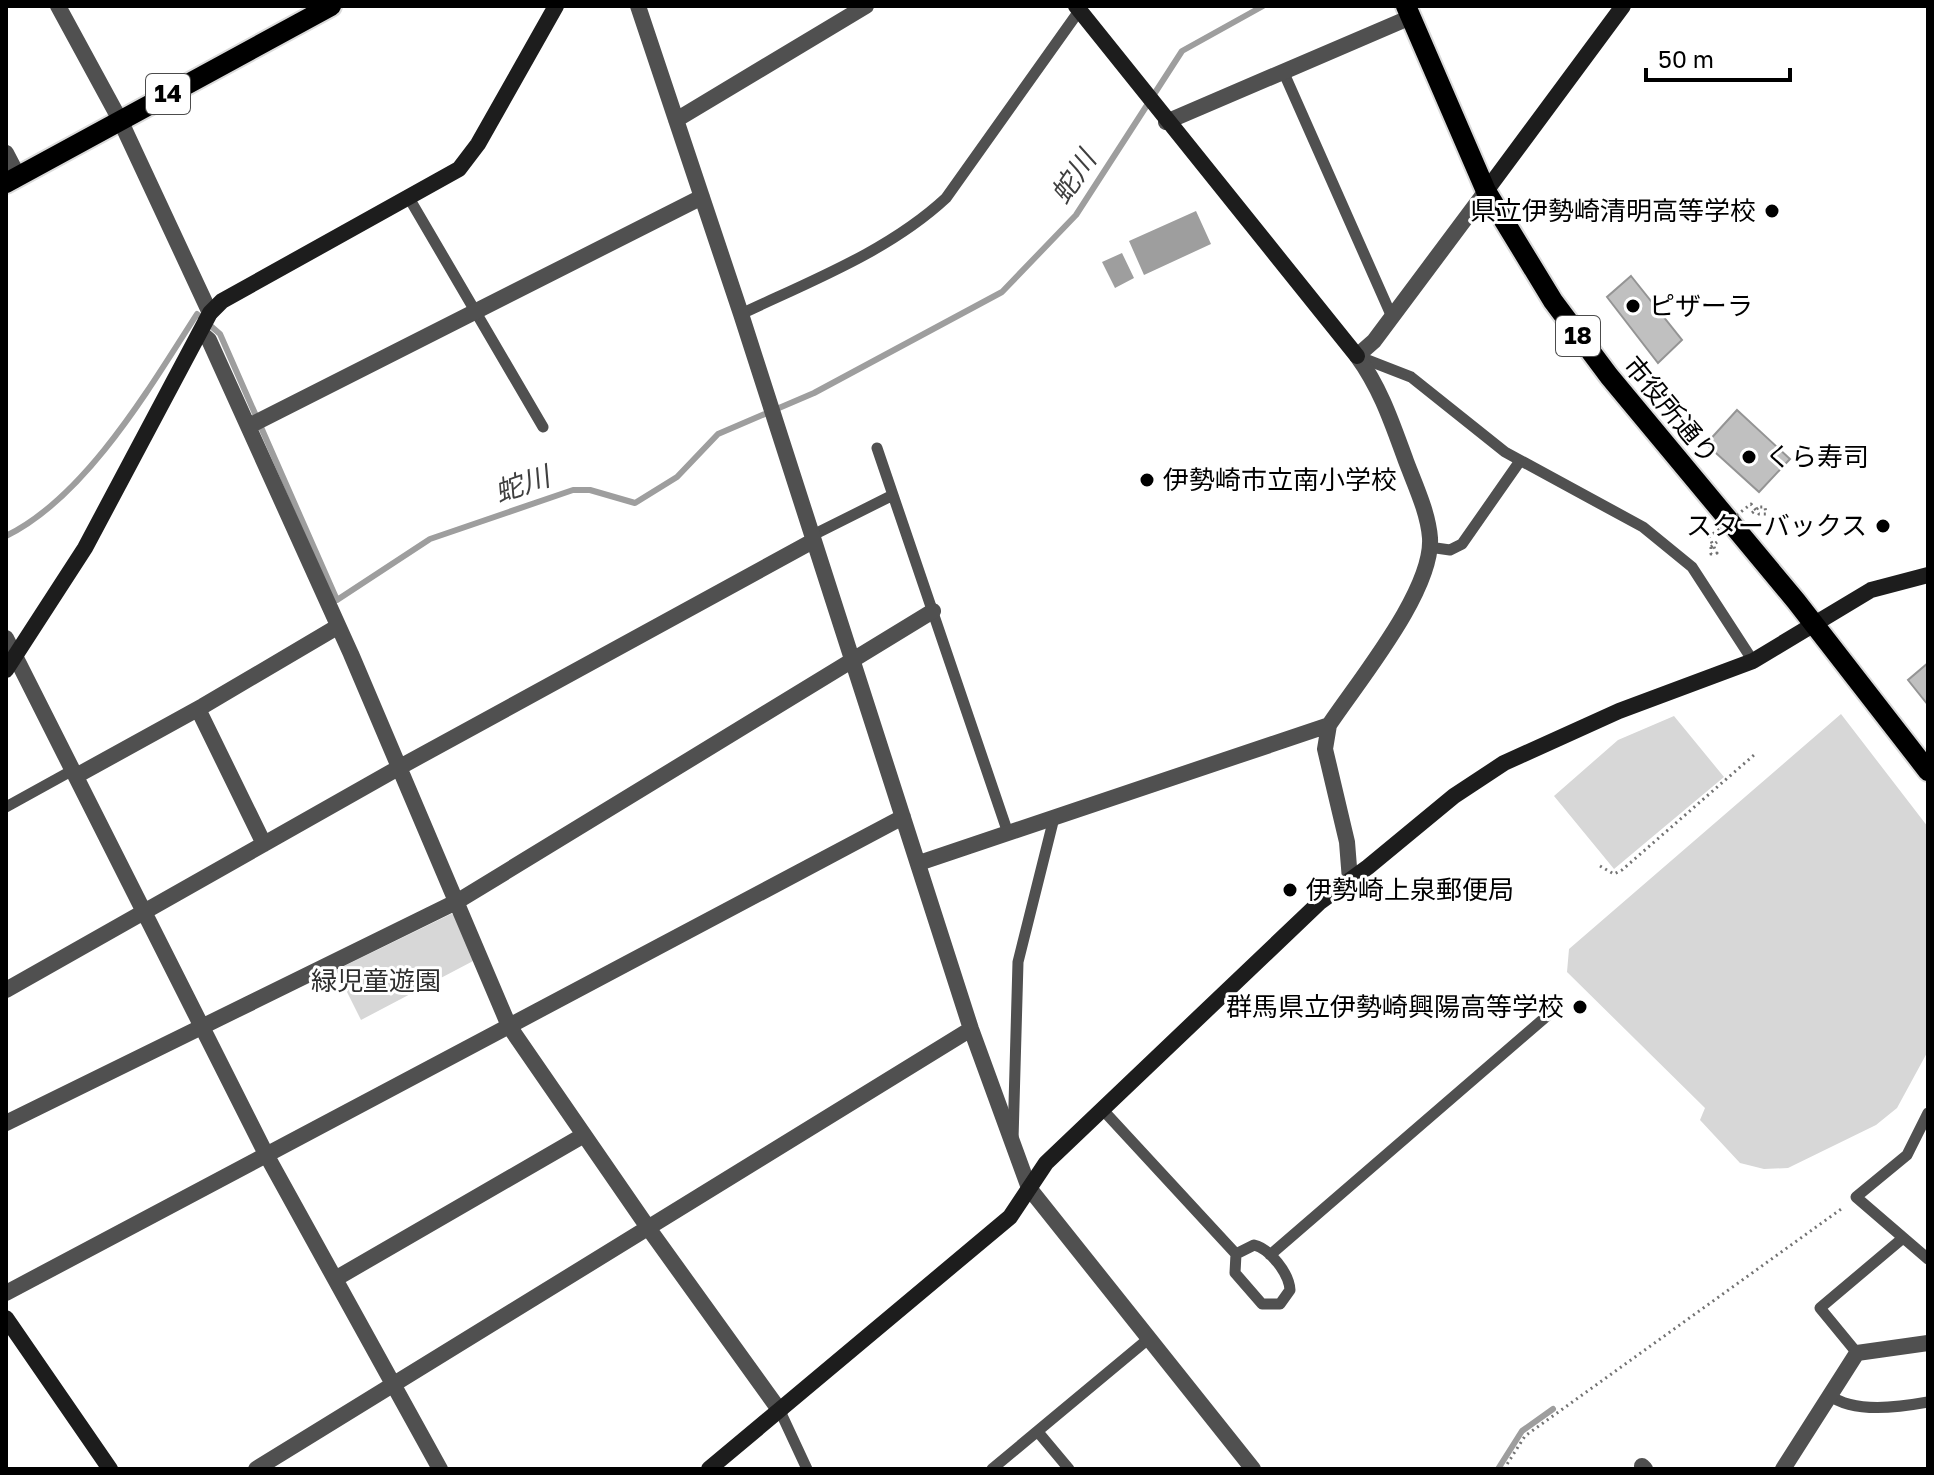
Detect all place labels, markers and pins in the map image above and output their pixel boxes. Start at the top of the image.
place label: 県立伊勢崎清明高等学校 [1470,195,1756,226]
marker: 県立伊勢崎清明高等学校 [1763,202,1781,220]
place label: ピザーラ [1649,290,1753,321]
marker: ピザーラ [1624,297,1642,315]
place label: くら寿司 [1765,441,1869,472]
marker: くら寿司 [1740,448,1758,466]
place label: 伊勢崎市立南小学校 [1163,464,1397,495]
marker: 伊勢崎市立南小学校 [1138,471,1156,489]
place label: スターバックス [1686,510,1867,541]
marker: スターバックス [1874,517,1892,535]
place label: 伊勢崎上泉郵便局 [1306,874,1514,905]
marker: 伊勢崎上泉郵便局 [1281,881,1299,899]
place label: 群馬県立伊勢崎興陽高等学校 [1226,991,1564,1022]
marker: 群馬県立伊勢崎興陽高等学校 [1571,998,1589,1016]

